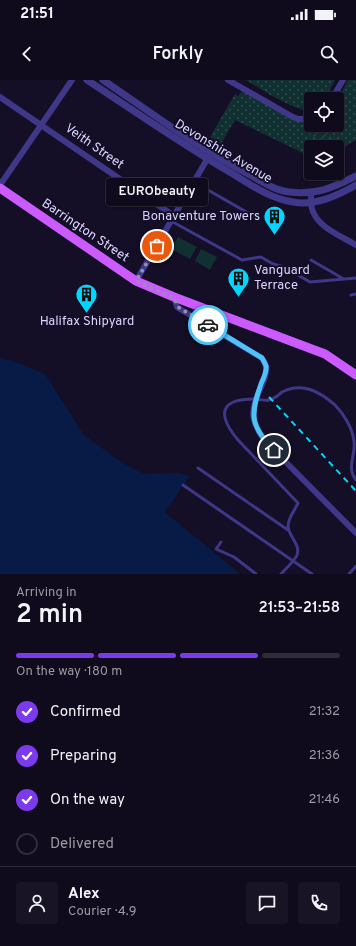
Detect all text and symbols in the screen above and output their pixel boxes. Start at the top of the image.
text: 21:51 [20,5,54,24]
icon: back [16,43,38,65]
text: Forkly [152,43,204,66]
icon: search [318,43,340,65]
map controls [304,92,344,180]
button: locate [304,92,344,132]
street label: Devonshire Avenue [171,117,275,187]
street label: Veith Street [61,121,127,173]
button: layers [304,140,344,180]
callout: EURObeauty [106,178,208,206]
text: EURObeauty [119,184,195,200]
street label: Barrington Street [38,196,132,266]
building icon: Bonaventure Towers [262,204,288,237]
place label: Bonaventure Towers [142,209,260,225]
pin [140,229,174,263]
icon: bag [146,235,168,257]
place label: Vanguard Terrace [254,263,310,294]
building icon: Vanguard Terrace [225,265,251,298]
building icon: Halifax Shipyard [74,281,100,314]
courier [188,305,228,345]
place label: Halifax Shipyard [40,314,134,330]
icon: car [197,314,219,336]
pin [257,433,291,467]
icon: home [263,439,285,461]
text: Arriving in [16,585,77,601]
text: 2 min [16,599,83,632]
text: 21:53–21:58 [259,599,340,618]
text: On the way · 180 m [16,664,122,680]
icon: check [16,701,38,723]
text: Confirmed [50,703,121,722]
text: 21:32 [309,704,340,720]
icon: check [16,745,38,767]
text: Preparing [50,747,117,766]
text: 21:36 [309,748,340,764]
icon: check [16,789,38,811]
text: On the way [50,791,125,810]
text: 21:46 [308,792,340,808]
text: Delivered [50,835,114,854]
button: person [16,882,58,924]
button: chat [246,882,288,924]
button: phone [298,882,340,924]
text: Alex [68,885,100,904]
text: Courier · 4.9 [68,904,136,920]

